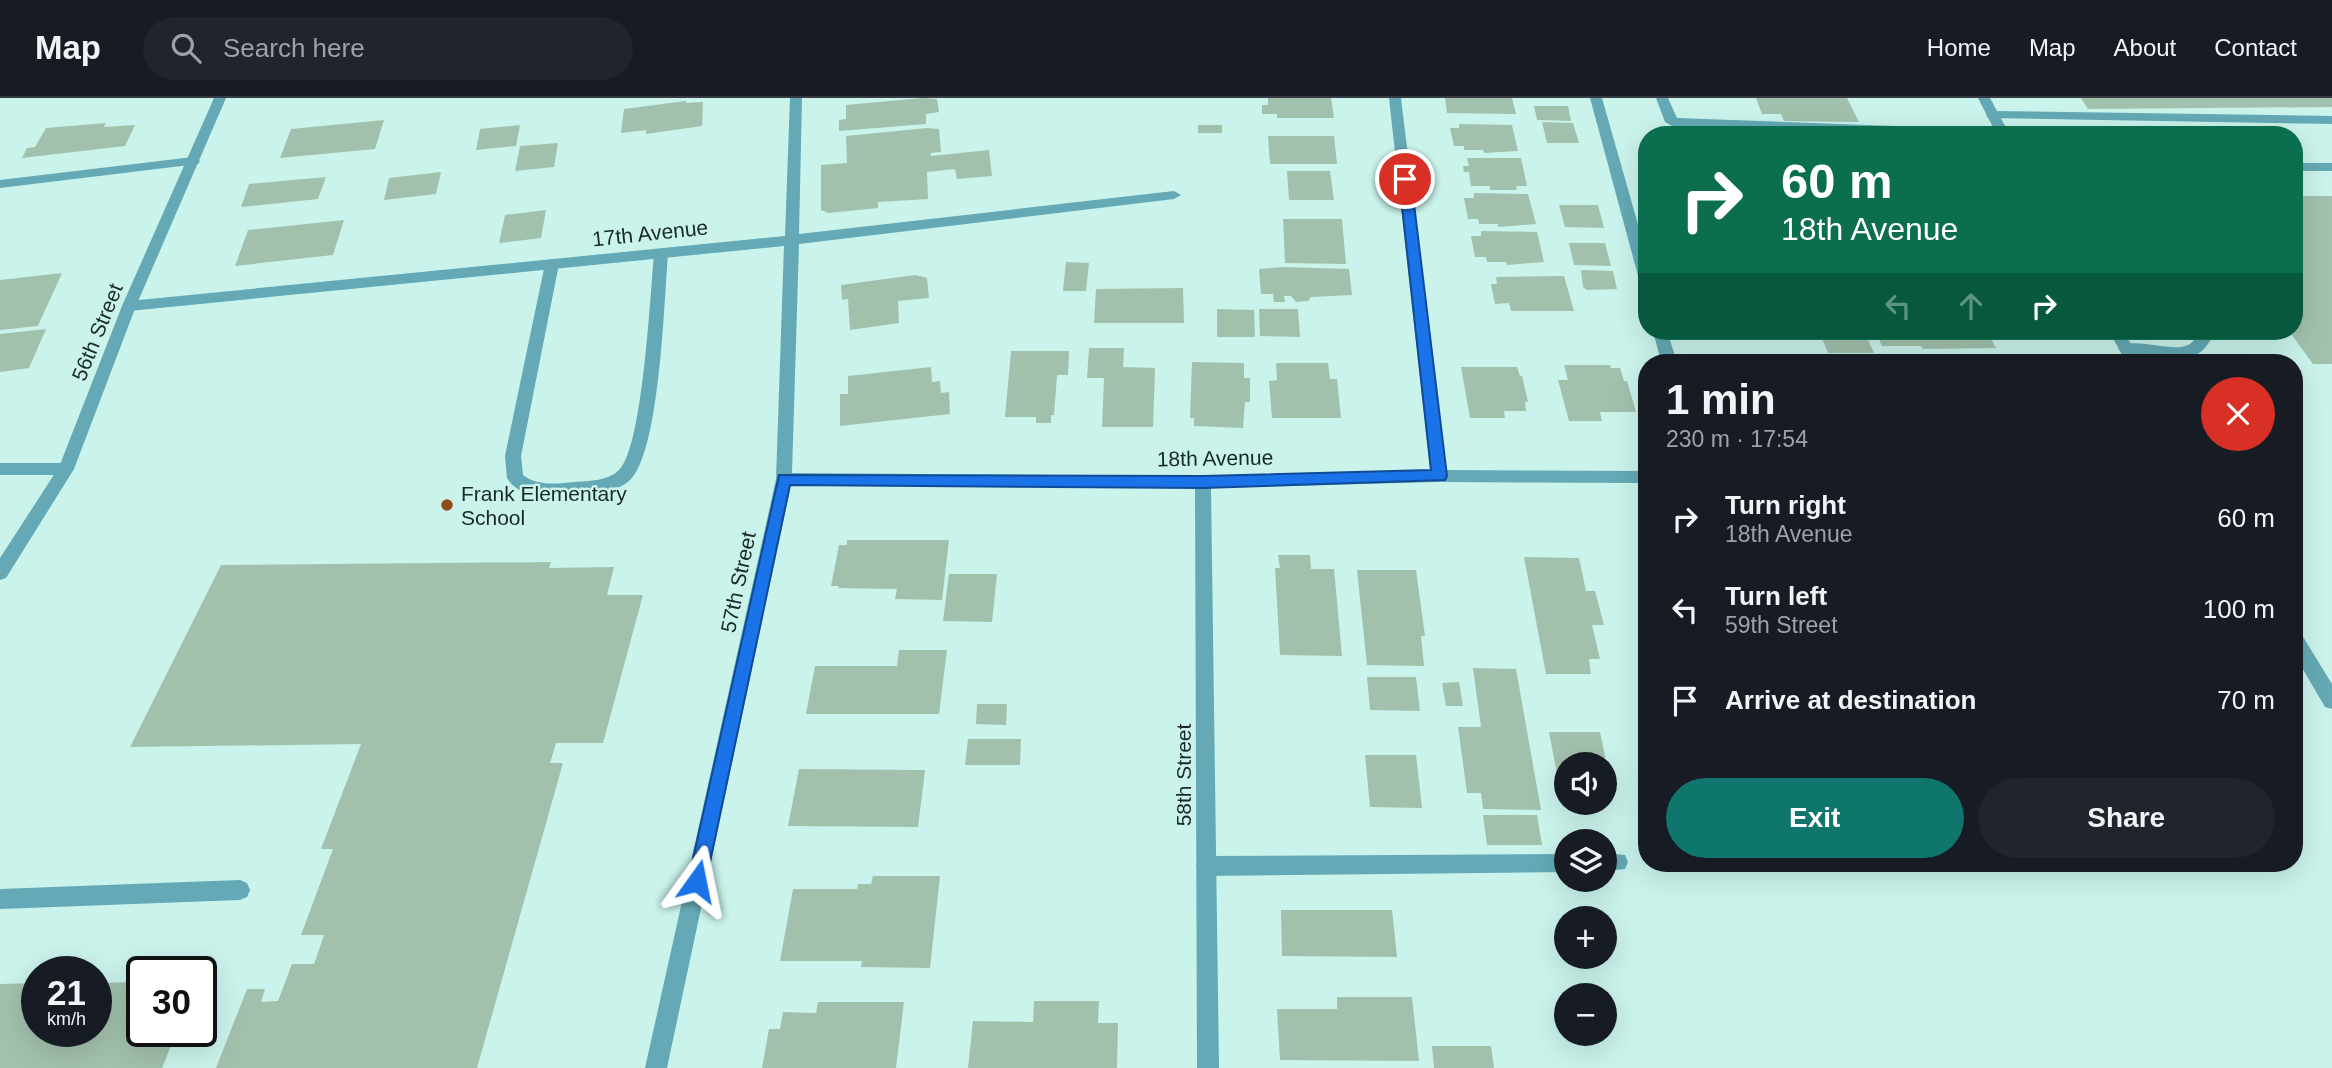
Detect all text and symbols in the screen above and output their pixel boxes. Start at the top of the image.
search box [143,17,633,80]
text: Map [35,29,101,66]
icon: search [167,29,205,67]
text: Search here [223,33,365,63]
text: Home [1927,34,1991,61]
text: Map [2029,34,2076,61]
text: About [2114,34,2176,61]
text: Contact [2214,34,2297,61]
pin [1375,149,1435,209]
icon: right [1666,154,1757,245]
text: 60 m [1781,154,1893,208]
icon: arrive [1386,160,1424,198]
text: 18th Avenue [1781,211,1958,247]
street label: 17th Avenue [591,215,709,251]
street label: 56th Street [67,280,127,384]
icon: left [1879,287,1917,325]
icon: ahead [1952,287,1990,325]
icon: right [2025,287,2063,325]
text: 1 min [1666,376,1776,423]
button: close [2201,377,2275,451]
text: 230 m · 17:54 [1666,426,1808,452]
street label: 18th Avenue [1157,445,1273,471]
place label: Frank Elementary School [461,482,627,529]
text: Turn right [1725,490,1846,520]
marker: Frank Elementary School [439,497,455,513]
icon: right [1666,500,1704,538]
text: 60 m [2217,503,2275,533]
text: 18th Avenue [1725,521,1852,547]
street label: 57th Street [716,529,760,635]
text: Turn left [1725,581,1827,611]
icon: left [1666,591,1704,629]
text: 100 m [2203,594,2275,624]
text: 59th Street [1725,612,1838,638]
icon: arrive [1666,682,1704,720]
text: Arrive at destination [1725,685,1976,715]
text: 70 m [2217,685,2275,715]
street label: 58th Street [1172,723,1195,826]
map controls [1554,752,1617,1046]
button: sound [1554,752,1617,815]
button: Exit [1666,778,1964,858]
button: Share [1978,778,2275,858]
button: layers [1554,829,1617,892]
position arrow [660,844,734,918]
button: + [1554,906,1617,969]
speed limit sign: 30 [126,956,217,1047]
text: 21 [47,973,86,1012]
button: − [1554,983,1617,1046]
text: km/h [47,1009,86,1029]

